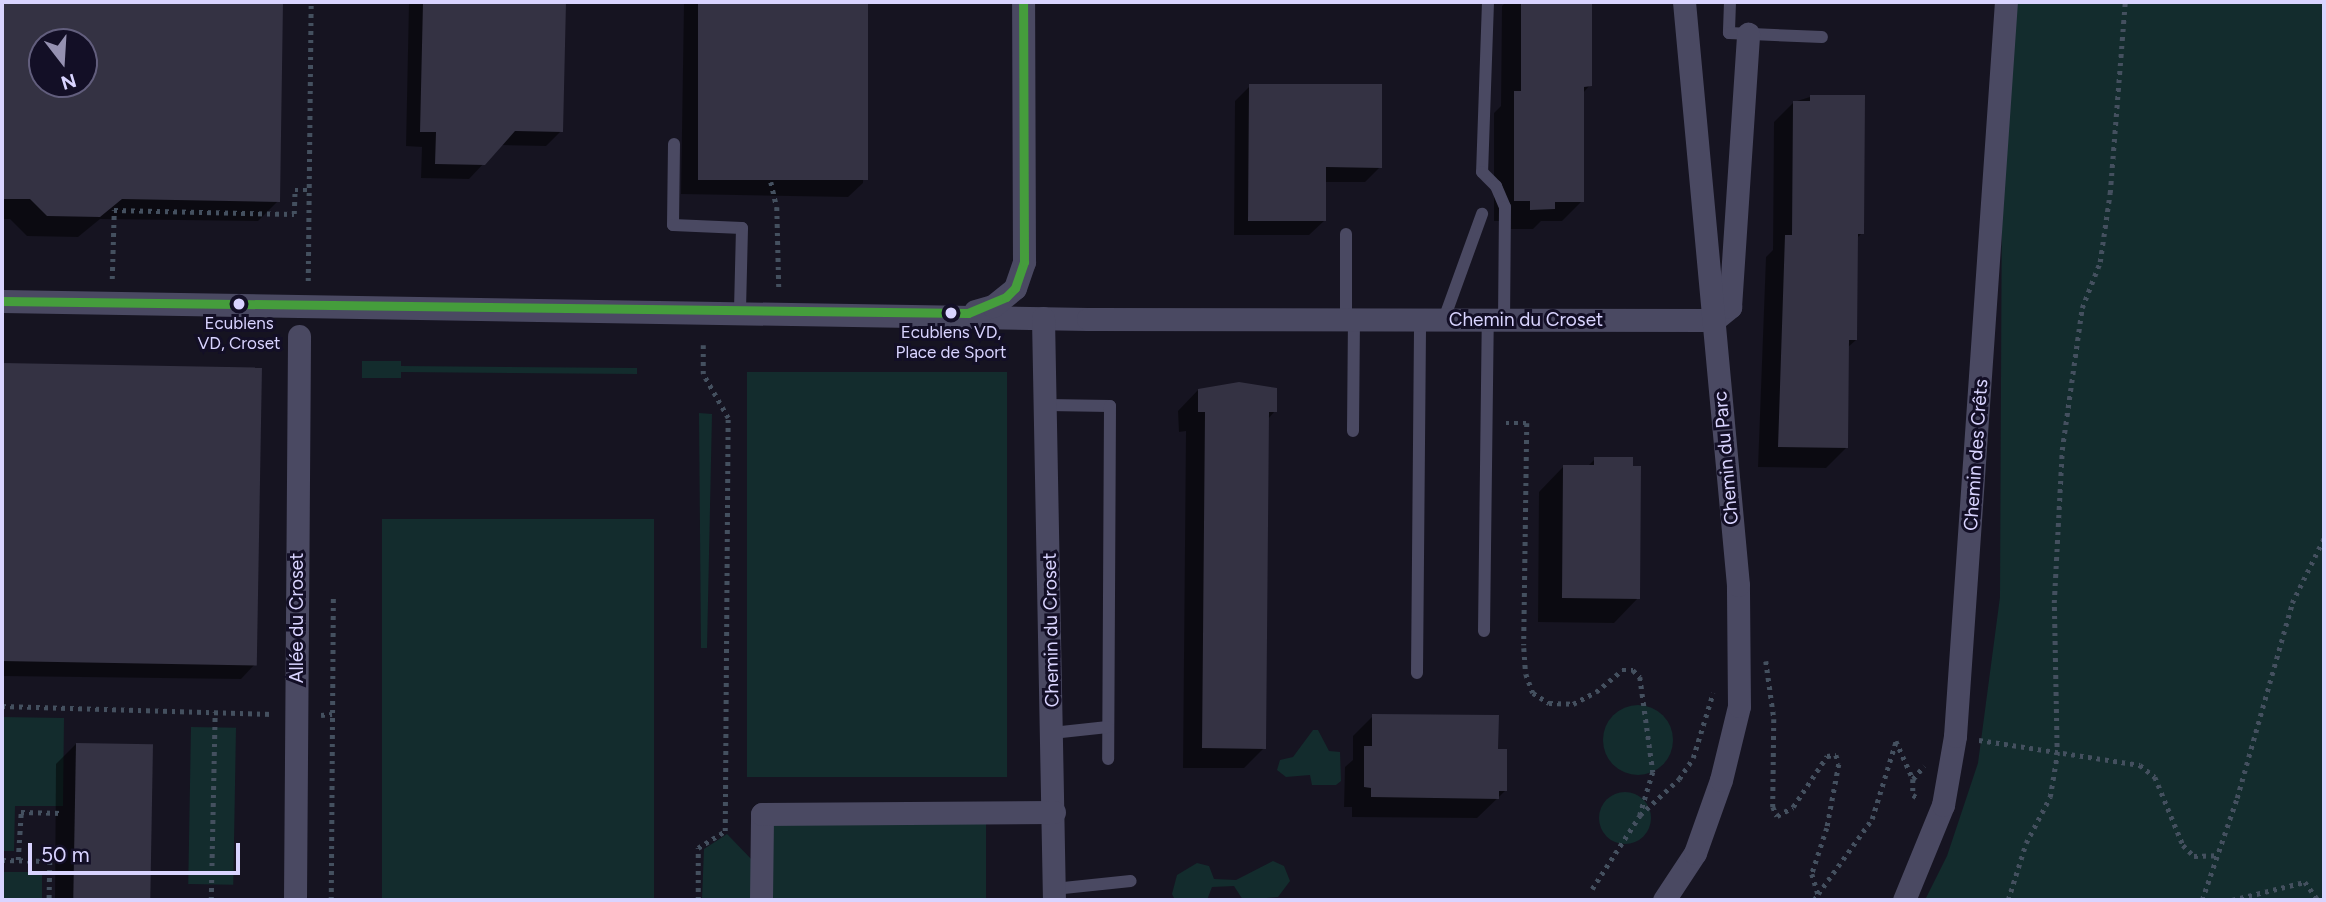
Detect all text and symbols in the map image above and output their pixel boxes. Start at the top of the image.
north arrow [28,28,98,98]
text: N [58,69,79,95]
marker: Ecublens VD, Croset [232,297,246,311]
marker: Ecublens VD, Place de Sport [944,306,958,320]
street label: Chemin du Croset [1449,309,1603,331]
place label: Ecublens VD, Croset [197,314,281,354]
place label: Ecublens VD, Place de Sport [896,323,1006,363]
street label: Chemin des Crêts [1959,378,1993,532]
street label: Chemin du Parc [1709,390,1743,526]
street label: Allée du Croset [286,553,308,683]
street label: Chemin du Croset [1038,553,1064,707]
scale bar [32,828,243,872]
text: 50 m [41,842,90,867]

